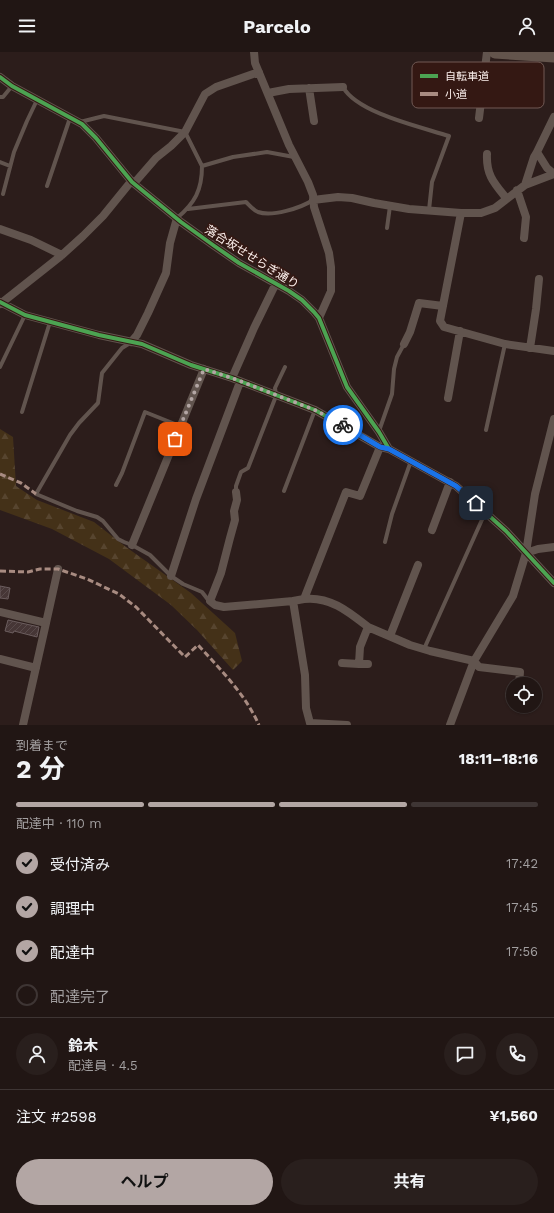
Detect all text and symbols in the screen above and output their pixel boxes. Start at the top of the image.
icon: menu [16,15,38,37]
icon: person [516,15,538,37]
text: Parcelo [243,16,311,37]
legend [412,62,544,108]
text: 自転車道 [445,70,489,83]
text: 小道 [445,88,467,101]
street label: 落合坂せせらぎ通り [202,222,302,292]
courier [323,405,363,445]
icon: bike [332,414,354,436]
pin [158,422,192,456]
icon: bag [164,428,186,450]
pin [459,486,493,520]
icon: home [465,492,487,514]
map controls [506,677,542,713]
button: locate [506,677,542,713]
text: 到着まで [16,738,68,753]
text: 18:11–18:16 [459,750,538,768]
text: 2 分 [16,754,65,784]
text: 配達中 · 110 m [16,816,102,831]
icon: check [16,852,38,874]
text: 受付済み [50,856,110,874]
text: 17:42 [506,856,538,871]
icon: check [16,896,38,918]
text: 調理中 [50,900,95,918]
text: 17:45 [506,900,538,915]
icon: check [16,940,38,962]
text: 配達中 [50,944,95,962]
text: 17:56 [506,944,538,959]
text: 配達完了 [50,988,110,1006]
button: person [16,1033,58,1075]
button: chat [444,1033,486,1075]
button: phone [496,1033,538,1075]
text: 鈴木 [68,1037,98,1055]
text: 配達員 · 4.5 [68,1058,138,1073]
text: ¥1,560 [490,1107,538,1125]
text: 注文 #2598 [16,1108,97,1126]
button: ヘルプ [16,1159,273,1205]
button: 共有 [281,1159,538,1205]

